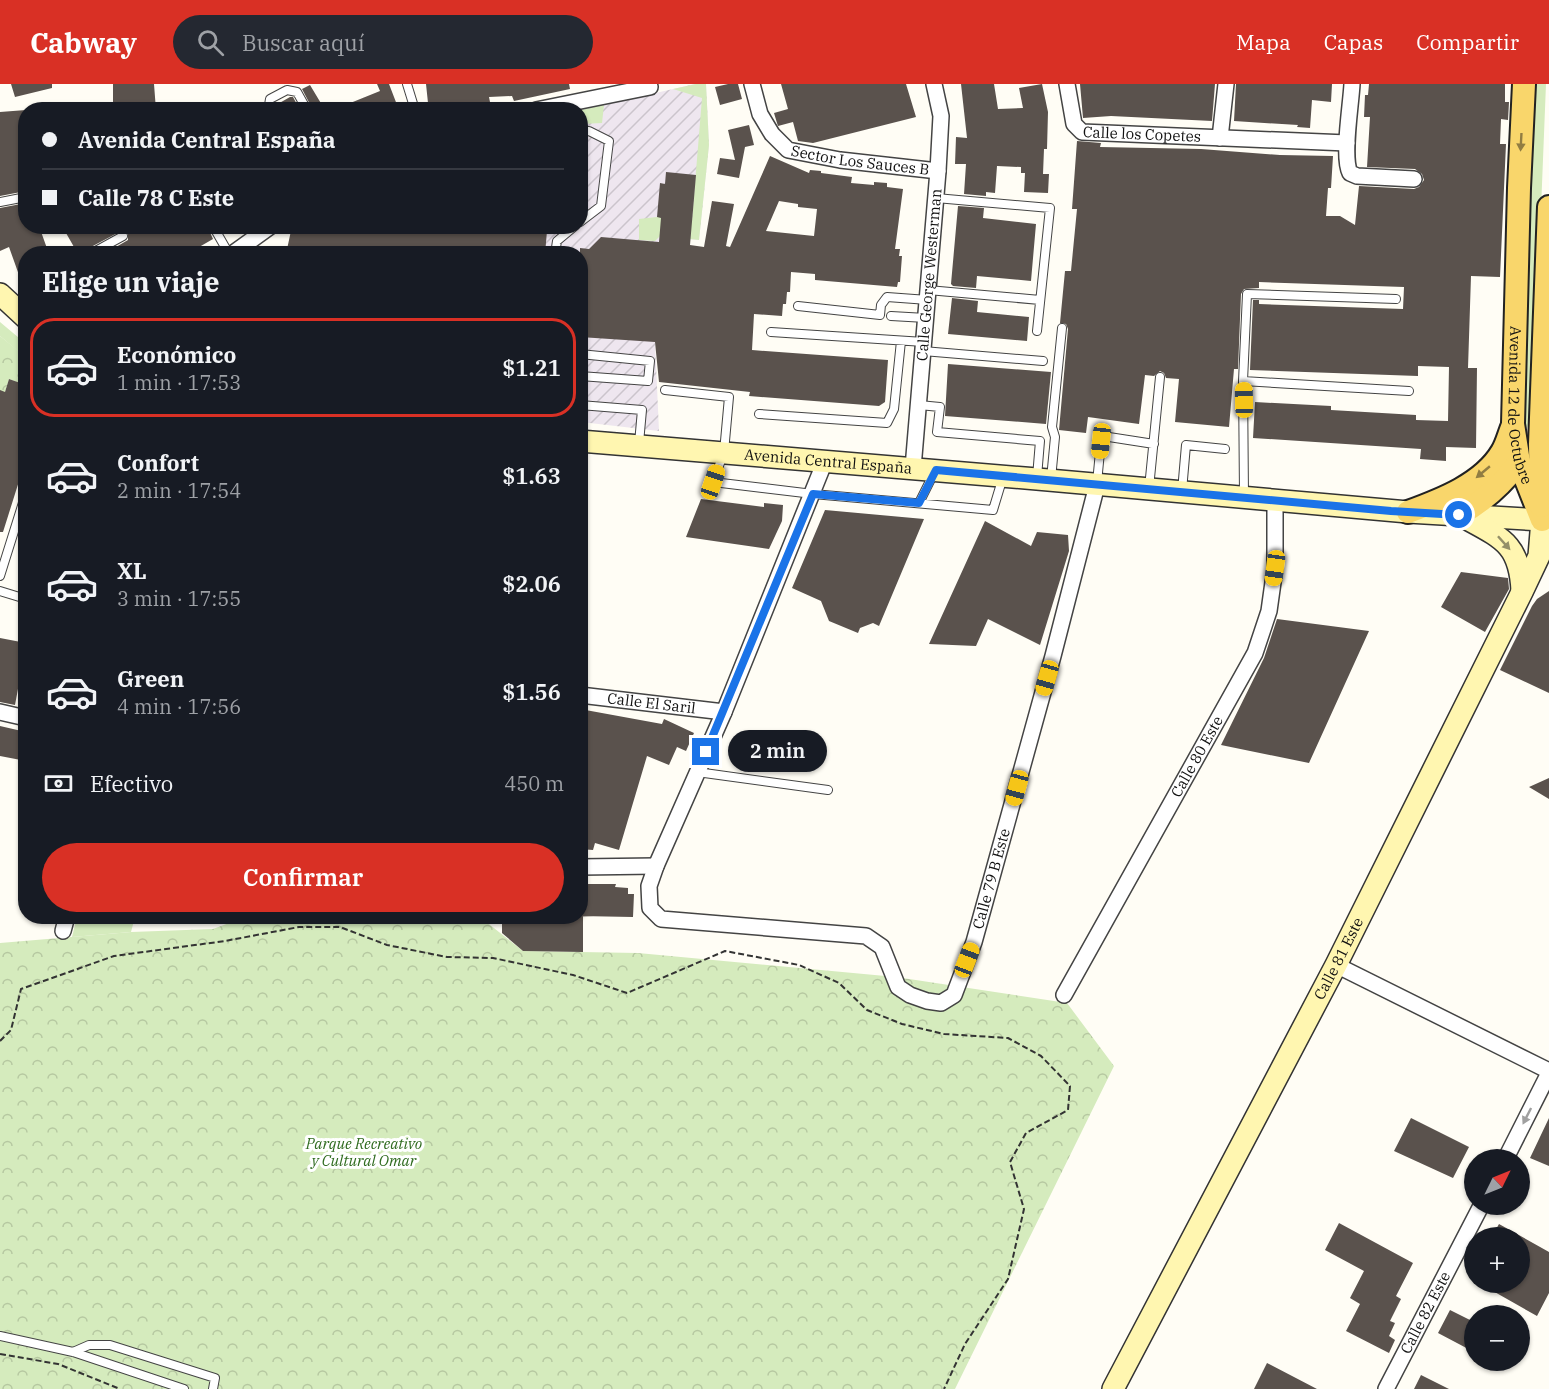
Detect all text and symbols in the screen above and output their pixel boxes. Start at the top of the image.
search box [173,15,593,69]
text: Cabway [30,24,137,61]
icon: search [194,26,227,59]
text: Buscar aquí [242,28,365,57]
text: Mapa [1236,28,1291,56]
text: Capas [1324,28,1383,56]
text: Compartir [1416,28,1519,56]
street label: Calle los Copetes [1083,122,1202,146]
text: Avenida Central España [78,125,336,154]
one-way arrow [1516,133,1525,152]
street label: Sector Los Sauces B [789,141,930,179]
text: Calle 78 C Este [78,183,234,212]
street label: Calle George Westerman [912,187,946,362]
text: Elige un viaje [42,264,220,299]
street label: Avenida 12 de Octubre [1504,326,1537,487]
text: Económico [117,340,236,369]
icon: car [45,341,99,395]
text: $1.21 [502,353,561,382]
text: 1 min · 17:53 [117,369,241,396]
car [1235,382,1253,418]
car [1090,422,1112,460]
street label: Avenida Central España [743,445,913,478]
text: Confort [117,448,199,477]
icon: car [45,449,99,503]
text: $1.63 [502,461,561,490]
car [699,462,727,502]
one-way arrow [1475,466,1491,479]
text: 2 min · 17:54 [117,477,241,504]
route start [1445,501,1472,528]
one-way arrow [1497,535,1510,550]
car [1264,549,1286,587]
text: XL [117,556,147,585]
icon: car [45,557,99,611]
text: $2.06 [502,569,561,598]
text: 3 min · 17:55 [117,585,241,612]
car [1033,658,1061,698]
text: Green [117,664,184,693]
icon: car [45,665,99,719]
text: $1.56 [502,677,561,706]
street label: Calle El Saril [606,688,697,718]
text: 4 min · 17:56 [117,693,241,720]
street label: Calle 80 Este [1166,712,1227,800]
callout: 2 min [727,731,826,773]
text: 2 min [750,737,805,764]
route end [692,738,719,765]
icon: cash [42,767,75,800]
car [1004,768,1030,808]
text: Efectivo [90,769,173,798]
text: 450 m [504,770,564,797]
street label: Calle 79 B Este [968,826,1014,931]
button: Confirmar [42,843,564,912]
street label: Calle 81 Este [1309,914,1367,1003]
car [952,940,982,980]
one-way arrow [1522,1108,1532,1125]
park label: Parque Recreativo y Cultural Omar [305,1134,422,1170]
north arrow [1464,1149,1530,1215]
map controls [1464,1149,1530,1371]
button: + [1464,1227,1530,1293]
street label: Calle 82 Este [1396,1268,1454,1357]
button: − [1464,1305,1530,1371]

